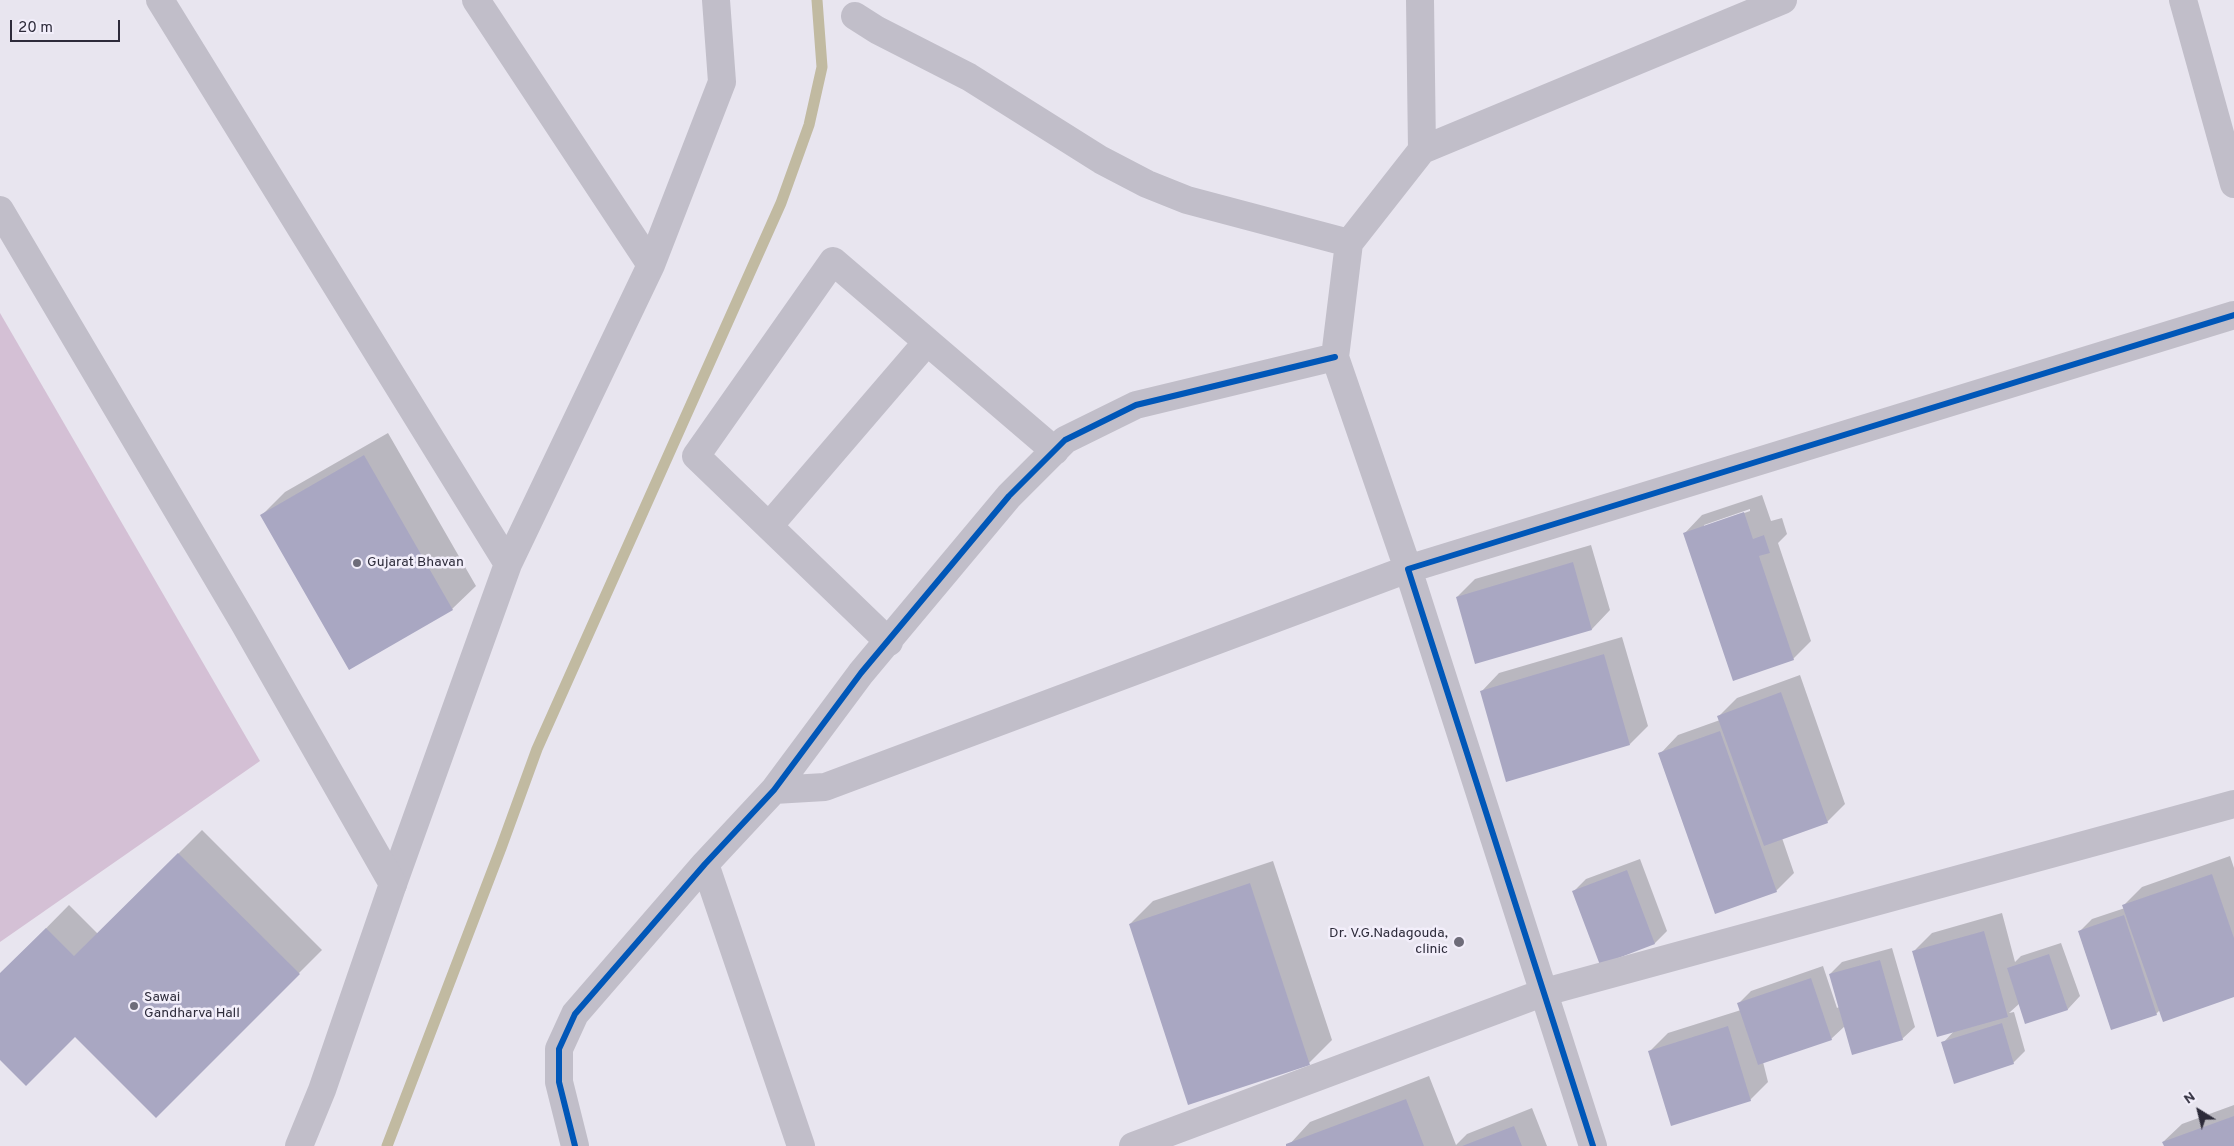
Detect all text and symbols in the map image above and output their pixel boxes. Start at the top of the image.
scale bar [12,10,122,42]
text: 20 m [18,19,53,38]
place label: Gujarat Bhavan [367,555,464,571]
marker: Gujarat Bhavan [351,557,363,569]
place label: Dr. V.G.Nadagouda, clinic [1329,926,1448,959]
marker: Dr. V.G.Nadagouda, clinic [1452,935,1466,949]
place label: Sawai Gandharva Hall [144,990,240,1022]
marker: Sawai Gandharva Hall [128,1000,140,1012]
north arrow [2174,1086,2224,1136]
text: N [2181,1089,2199,1108]

